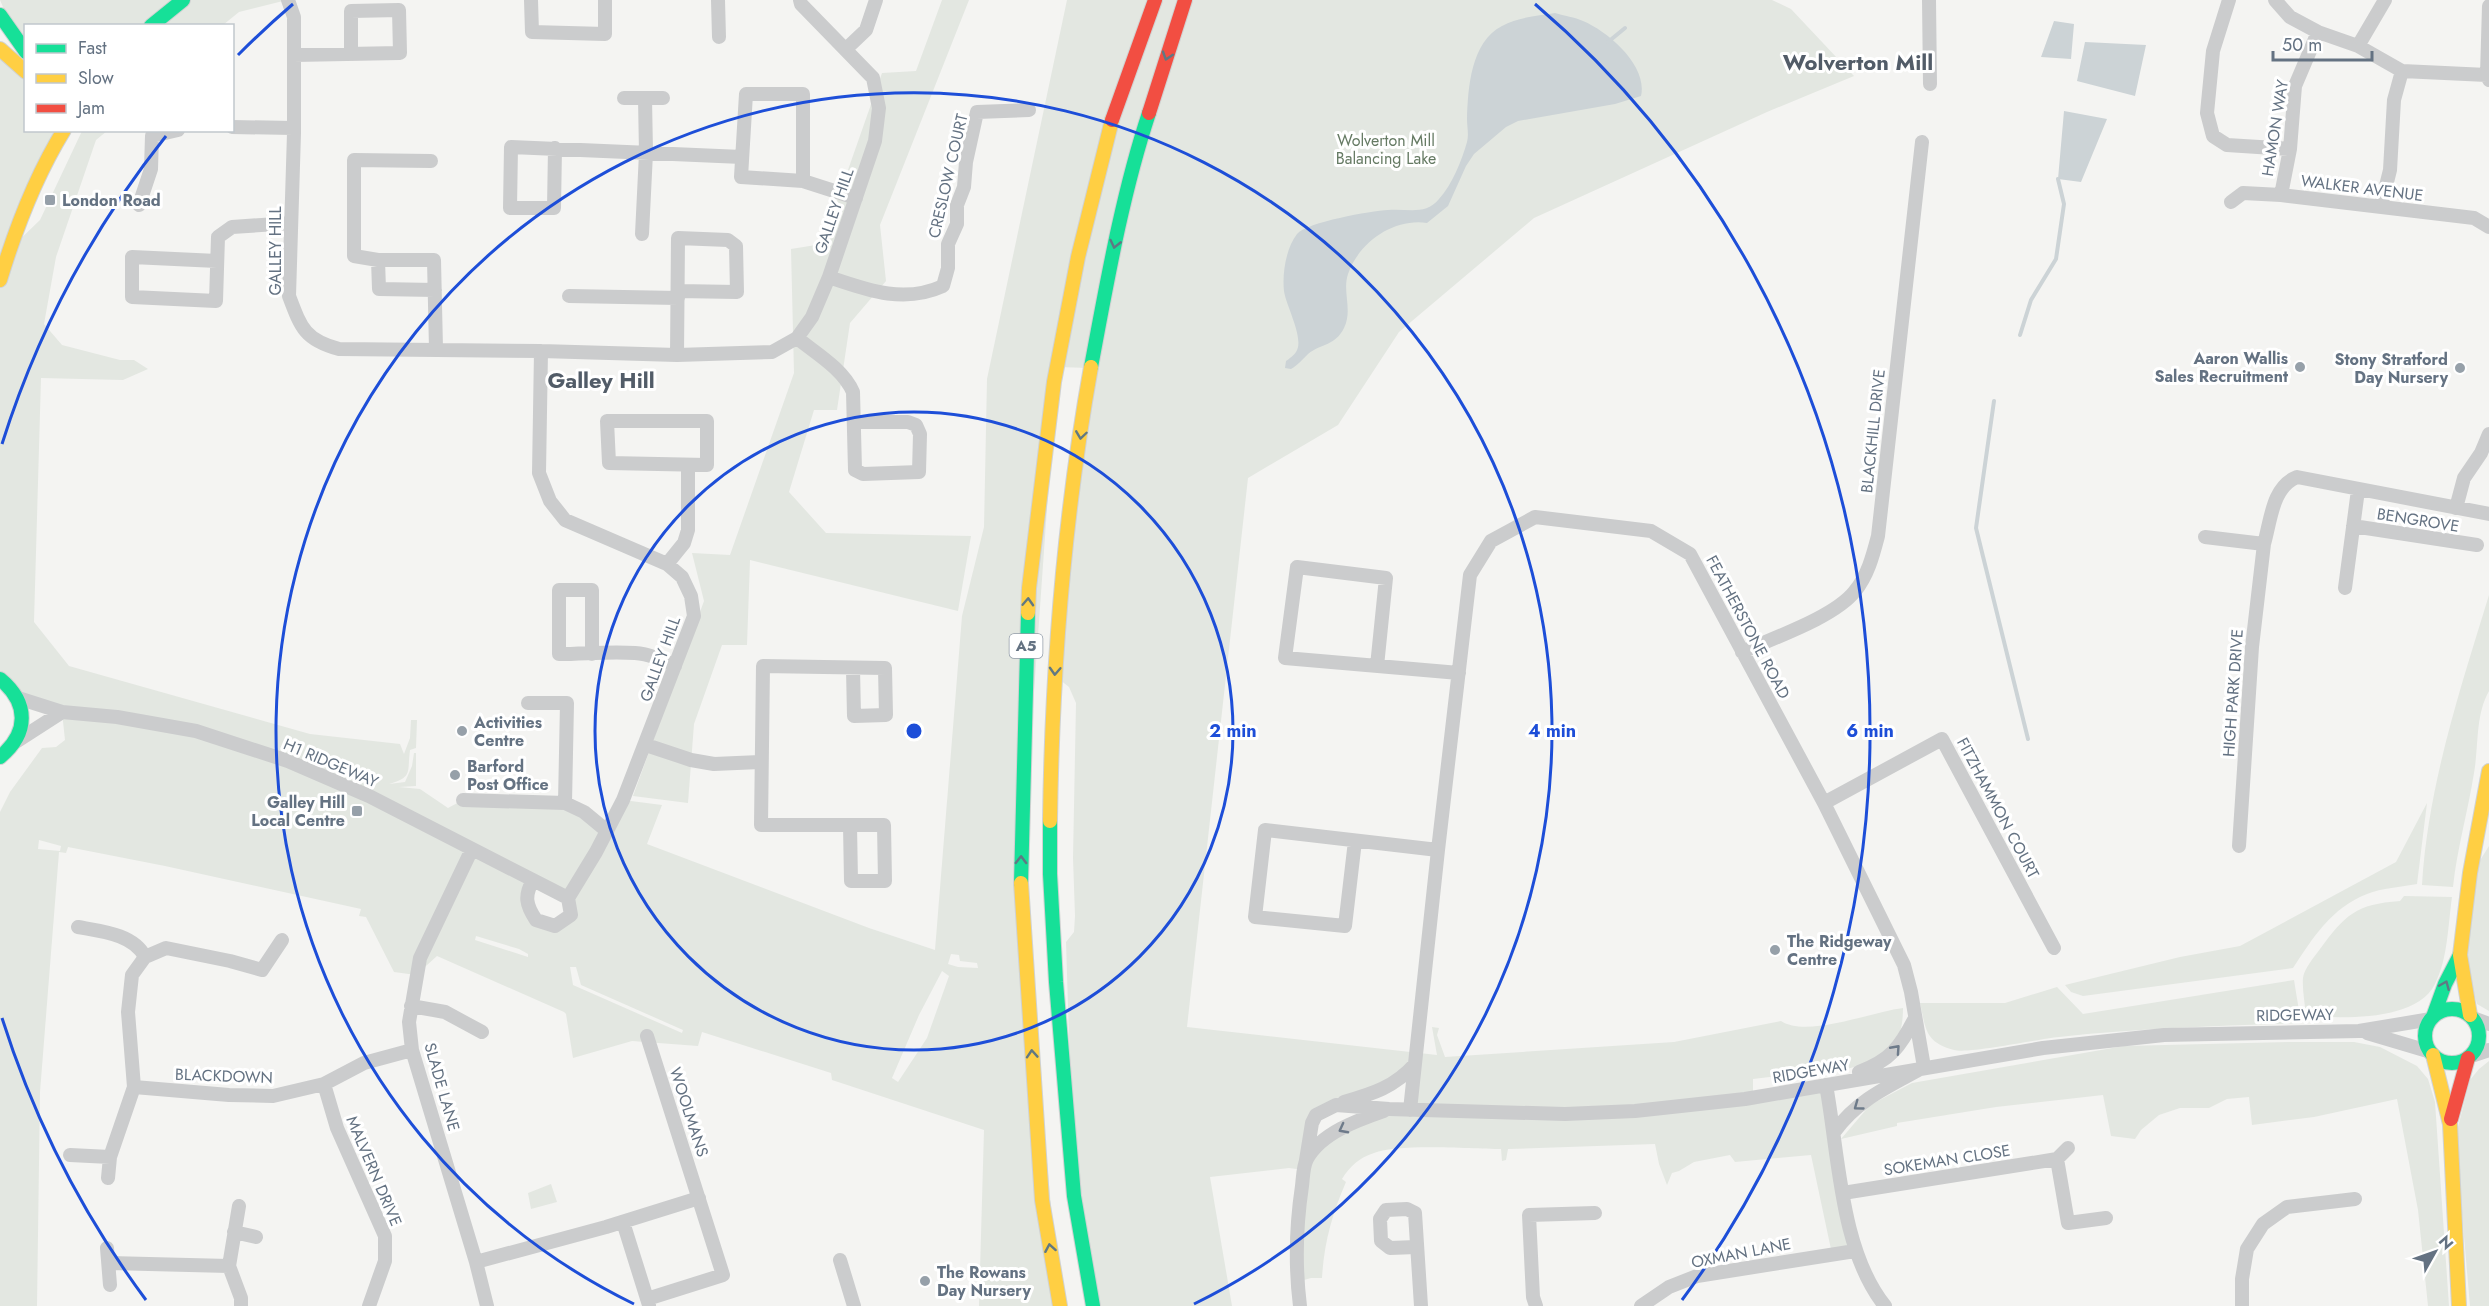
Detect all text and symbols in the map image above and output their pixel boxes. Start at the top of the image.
legend [24,24,234,132]
scale bar [2273,24,2372,62]
text: 50 m [2282,32,2322,58]
text: Fast [78,35,107,61]
district label: Wolverton Mill [1783,46,1933,78]
one-way arrow [1161,50,1174,61]
text: Slow [78,65,115,91]
street label: HAMON WAY [2256,78,2294,178]
text: Jam [76,95,105,121]
street label: CRESLOW COURT [923,111,974,240]
park label: Wolverton Mill Balancing Lake [1336,129,1436,170]
street label: GALLEY HILL [809,164,860,257]
street label: WALKER AVENUE [2299,169,2425,207]
place label: London Road [62,189,161,212]
marker: London Road [43,193,57,207]
street label: GALLEY HILL [264,206,287,296]
one-way arrow [1110,238,1123,248]
place label: Aaron Wallis Sales Recruitment [2155,347,2289,388]
place label: Stony Stratford Day Nursery [2334,348,2449,389]
marker: Aaron Wallis Sales Recruitment [2293,360,2307,374]
marker: Stony Stratford Day Nursery [2453,361,2467,375]
district label: Galley Hill [547,364,655,396]
street label: BLACKHILL DRIVE [1855,368,1891,494]
one-way arrow [1075,431,1087,440]
street label: BENGROVE [2375,502,2461,538]
street label: FEATHERSTONE ROAD [1700,551,1796,703]
one-way arrow [1022,597,1035,606]
street label: GALLEY HILL [634,612,686,705]
street label: HIGH PARK DRIVE [2217,628,2249,758]
road number: A5 [1010,634,1042,658]
one-way arrow [1049,666,1062,675]
place label: Activities Centre [473,711,542,752]
text: 2 min [1209,718,1257,744]
text: 4 min [1528,718,1576,744]
text: 6 min [1846,718,1894,744]
centre of rings [904,721,924,741]
marker: Activities Centre [455,724,469,738]
street label: H1 RIDGEWAY [280,733,382,793]
street label: FITZHAMMON COURT [1951,734,2045,883]
place label: Barford Post Office [467,755,549,796]
marker: Barford Post Office [448,768,462,782]
place label: Galley Hill Local Centre [251,791,345,832]
marker: Galley Hill Local Centre [350,804,364,818]
one-way arrow [1015,855,1028,864]
place label: The Ridgeway Centre [1787,930,1892,971]
marker: The Ridgeway Centre [1768,943,1782,957]
one-way arrow [2438,981,2450,992]
street label: RIDGEWAY [2256,1003,2334,1027]
street label: SLADE LANE [418,1040,466,1134]
one-way arrow [1889,1045,1900,1056]
one-way arrow [1025,1050,1038,1059]
street label: RIDGEWAY [1771,1053,1851,1089]
street label: BLACKDOWN [175,1063,273,1089]
street label: WOOLMANS [664,1064,714,1160]
one-way arrow [1853,1099,1864,1110]
street label: MALVERN DRIVE [340,1112,408,1230]
one-way arrow [1339,1122,1350,1133]
street label: SOKEMAN CLOSE [1882,1139,2012,1181]
north arrow [2405,1222,2465,1282]
text: N [2433,1230,2459,1255]
street label: OXMAN LANE [1689,1232,1793,1274]
one-way arrow [1044,1244,1057,1254]
place label: The Rowans Day Nursery [937,1261,1031,1302]
marker: The Rowans Day Nursery [918,1274,932,1288]

